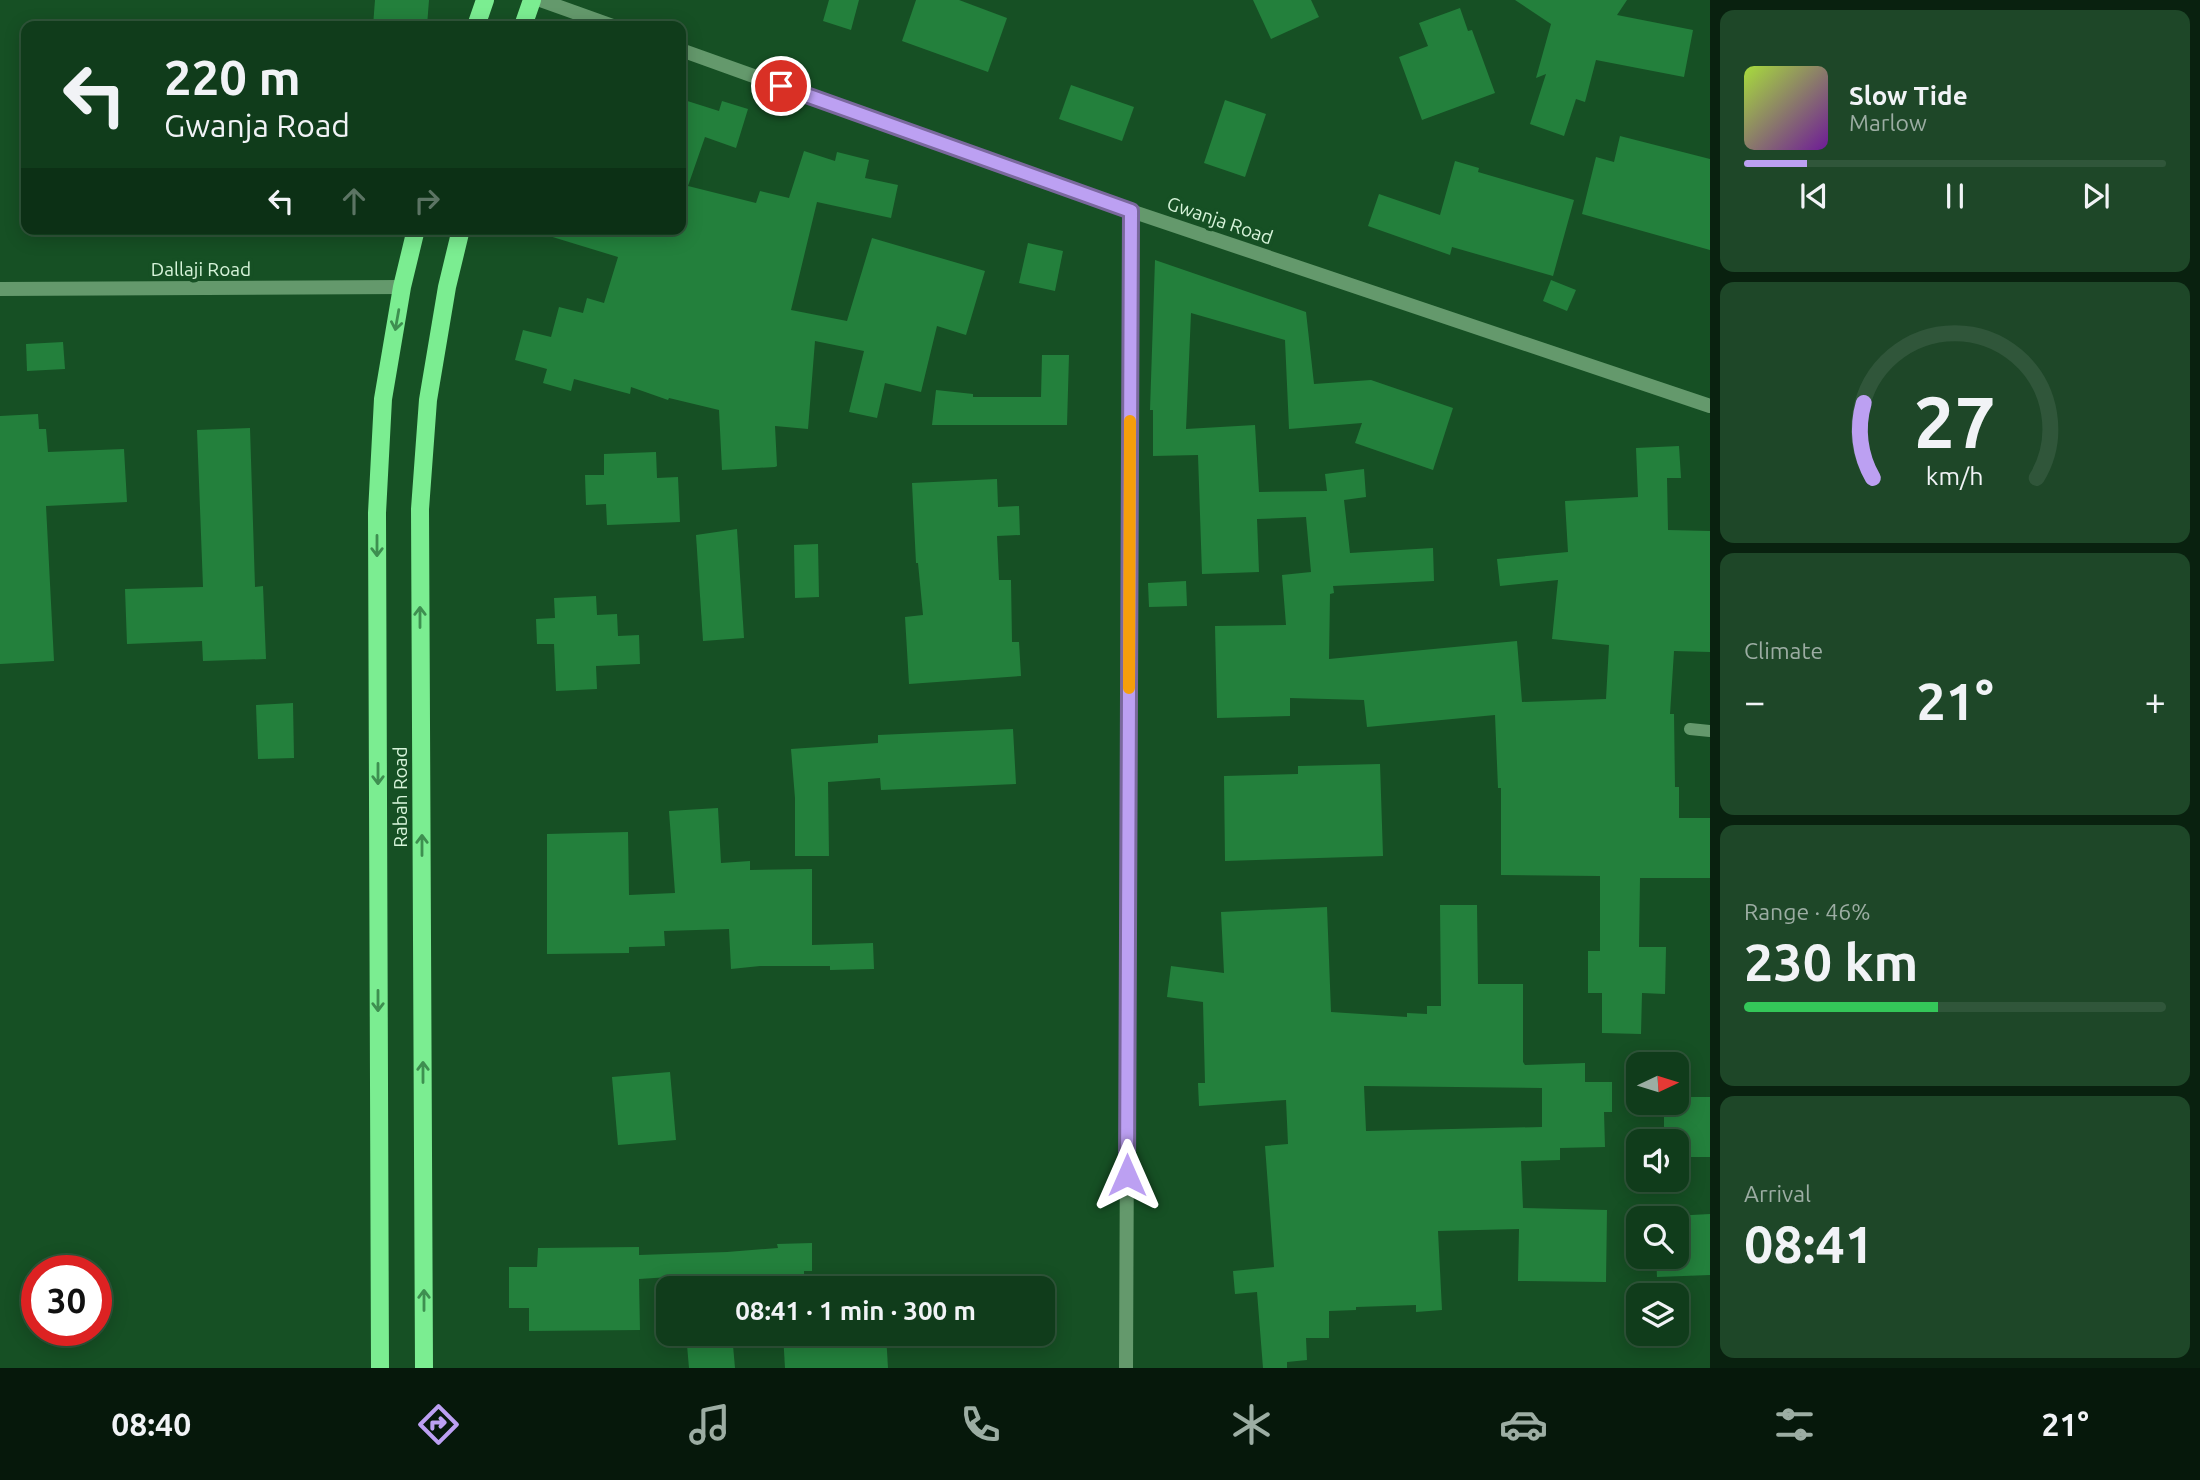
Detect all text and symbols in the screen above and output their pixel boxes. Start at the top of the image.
icon: left [49,49,140,140]
text: 220 m [164,49,301,104]
pin [751,56,811,116]
icon: arrive [762,67,800,105]
text: Slow Tide [1849,81,1968,110]
text: Gwanja Road [164,107,350,143]
text: Marlow [1849,110,1927,135]
icon: previous [1795,177,1833,215]
icon: pause [1936,177,1974,215]
icon: next [2077,177,2115,215]
icon: left [262,182,300,220]
icon: ahead [335,182,373,220]
icon: right [408,182,446,220]
street label: Gwanja Road [1164,192,1276,248]
street label: Dallaji Road [151,258,251,280]
one-way arrow [390,308,403,331]
text: 27 [1914,381,1996,463]
text: km/h [1926,462,1984,490]
one-way arrow [370,534,384,557]
one-way arrow [413,606,427,629]
text: Climate [1744,638,1823,663]
text: 21° [1916,672,1994,730]
text: − [1744,680,1765,722]
text: + [2145,680,2166,722]
street label: Rabah Road [389,746,411,848]
one-way arrow [371,762,385,785]
one-way arrow [415,834,429,857]
text: Range · 46% [1744,899,1871,924]
text: 230 km [1744,933,1918,991]
one-way arrow [371,989,385,1012]
north arrow [1626,1052,1689,1115]
map controls [1626,1052,1689,1346]
one-way arrow [416,1061,430,1084]
button: sound [1626,1129,1689,1192]
position arrow [1090,1138,1164,1212]
text: Arrival [1744,1181,1811,1206]
button: search [1626,1206,1689,1269]
text: 08:41 [1744,1215,1874,1273]
speed limit sign: 30 [21,1255,112,1346]
button: layers [1626,1283,1689,1346]
one-way arrow [417,1289,431,1312]
text: 08:41 · 1 min · 300 m [735,1296,976,1325]
icon: directions [414,1400,463,1449]
icon: music [685,1400,734,1449]
icon: phone [956,1400,1005,1449]
icon: climate [1227,1400,1276,1449]
icon: car [1499,1400,1548,1449]
icon: filters [1770,1400,1819,1449]
text: 08:40 [111,1406,191,1442]
text: 21° [2041,1406,2089,1442]

